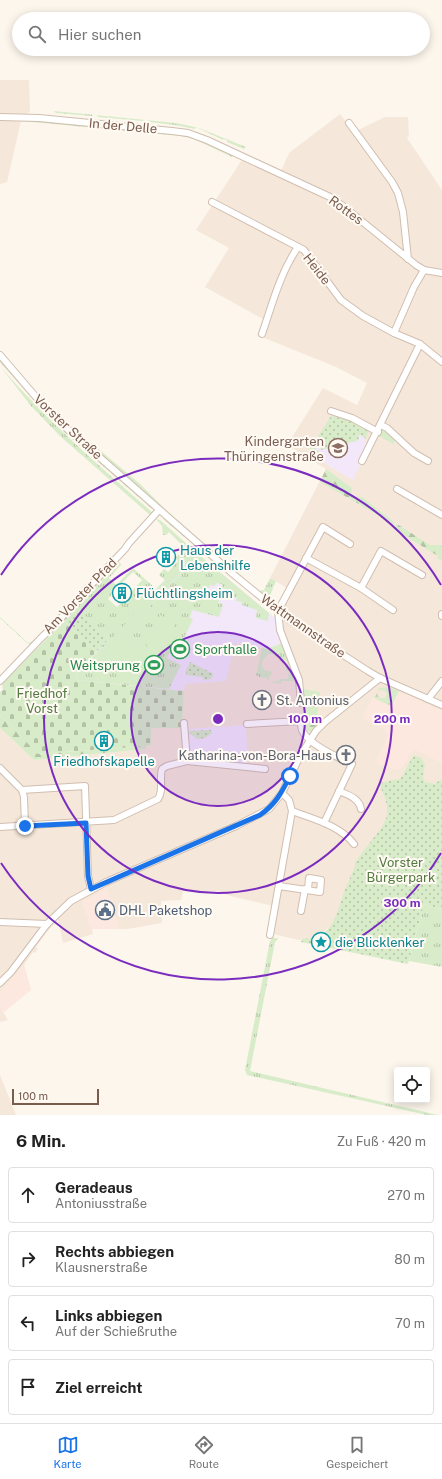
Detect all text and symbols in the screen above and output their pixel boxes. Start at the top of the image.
search box [12,12,430,56]
icon: search [26,23,48,45]
text: Hier suchen [58,26,141,43]
street label: In der Delle [88,116,158,136]
street label: Rottes [326,193,366,227]
street label: Heide [300,250,334,288]
street label: Vorster Straße [31,391,105,463]
place label: Kindergarten Thüringenstraße [224,434,324,464]
school or university icon: Kindergarten Thüringenstraße [327,437,349,459]
place label: Haus der Lebenshilfe [180,543,251,573]
building icon: Haus der Lebenshilfe [155,546,177,568]
street label: Am Vorster Pfad [40,555,120,637]
building icon: Flüchtlingsheim [111,582,133,604]
place label: Flüchtlingsheim [136,586,233,601]
street label: Wattmannstraße [258,591,348,661]
sports icon: Sporthalle [169,638,191,660]
place label: Sporthalle [194,642,257,657]
sports icon: Weitsprung [143,654,165,676]
place label: Weitsprung [70,658,140,673]
park label: Friedhof Vorst [17,686,67,716]
church icon: St. Antonius [251,689,273,711]
place label: St. Antonius [276,693,349,708]
centre of rings [211,712,225,726]
text: 100 m [288,712,322,726]
text: 200 m [374,712,410,726]
building icon: Friedhofskapelle [93,730,115,752]
church icon: Katharina-von-Bora-Haus [335,744,357,766]
place label: Katharina-von-Bora-Haus [178,748,332,763]
place label: Friedhofskapelle [53,754,155,769]
route start [281,767,299,785]
route end [16,817,34,835]
park label: Vorster Bürgerpark [367,855,435,885]
text: 300 m [384,896,421,910]
public building icon: DHL Paketshop [94,899,116,921]
place label: DHL Paketshop [119,903,212,918]
place icon: die Blicklenker [310,931,332,953]
place label: die Blicklenker [335,935,425,950]
map controls [394,1067,430,1103]
button: locate [394,1067,430,1103]
scale bar [12,1087,99,1106]
text: 100 m [18,1090,48,1102]
text: 6 Min. [16,1131,66,1151]
text: Zu Fuß · 420 m [337,1134,426,1149]
text: Geradeaus [55,1179,133,1196]
icon: ahead [17,1184,39,1206]
text: 270 m [387,1188,425,1203]
text: Antoniusstraße [55,1196,147,1211]
text: Rechts abbiegen [55,1243,174,1260]
icon: right [17,1248,39,1270]
text: 80 m [394,1252,425,1267]
text: Klausnerstraße [55,1260,148,1275]
text: Links abbiegen [55,1307,162,1324]
icon: left [17,1312,39,1334]
text: 70 m [395,1316,425,1331]
text: Auf der Schießruthe [55,1324,177,1339]
icon: arrive [17,1376,39,1398]
text: Ziel erreicht [55,1379,142,1396]
tab: Karte [54,1434,82,1470]
tab: Route [189,1434,219,1470]
tab: Gespeichert [326,1434,388,1470]

